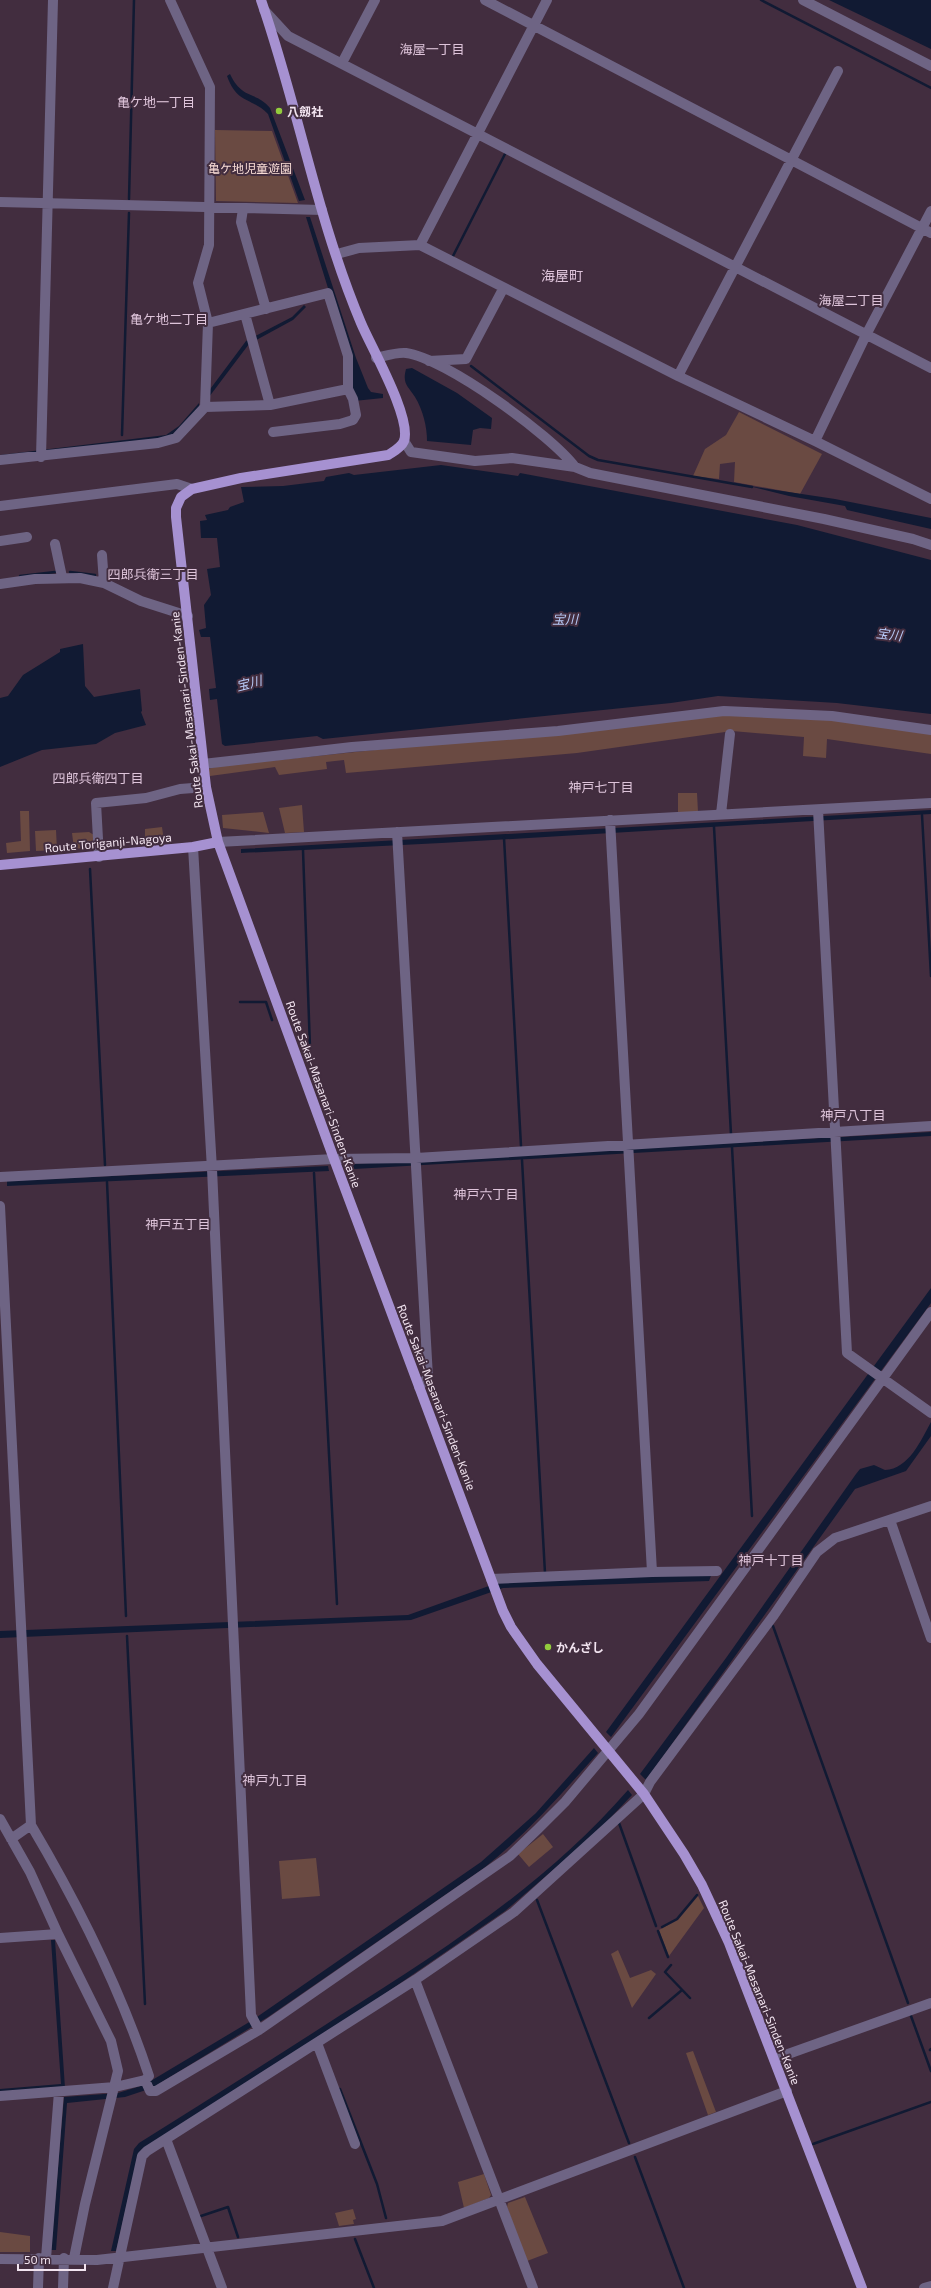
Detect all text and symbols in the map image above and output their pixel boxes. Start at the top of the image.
district label: 海屋一丁目 [399,41,465,57]
district label: 亀ケ地一丁目 [117,94,195,110]
place label: 八劔社 [287,104,323,118]
marker: 八劔社 [274,106,284,116]
park label: 亀ケ地児童遊園 [208,161,292,175]
district label: 海屋町 [541,267,583,284]
district label: 海屋二丁目 [818,292,884,308]
district label: 亀ケ地二丁目 [130,311,208,327]
district label: 四郎兵衛三丁目 [107,566,199,582]
street label: Route Sakai-Masanari-Sinden-Kanie [167,611,205,809]
water label: 宝川 [552,611,580,627]
water label: 宝川 [875,624,905,644]
water label: 宝川 [234,672,265,694]
district label: 四郎兵衛四丁目 [52,770,144,786]
district label: 神戸七丁目 [568,779,634,795]
street label: Route Toriganji-Nagoya [44,829,172,856]
street label: Route Sakai-Masanari-Sinden-Kanie [284,999,364,1189]
district label: 神戸八丁目 [820,1107,886,1123]
district label: 神戸六丁目 [453,1186,519,1202]
district label: 神戸五丁目 [145,1216,211,1232]
street label: Route Sakai-Masanari-Sinden-Kanie [395,1302,479,1492]
district label: 神戸十丁目 [738,1552,804,1568]
place label: かんざし [556,1640,604,1654]
marker: かんざし [543,1642,553,1652]
district label: 神戸九丁目 [242,1772,308,1788]
street label: Route Sakai-Masanari-Sinden-Kanie [716,1898,804,2086]
scale bar [18,2246,85,2272]
text: 50 m [24,2252,51,2266]

